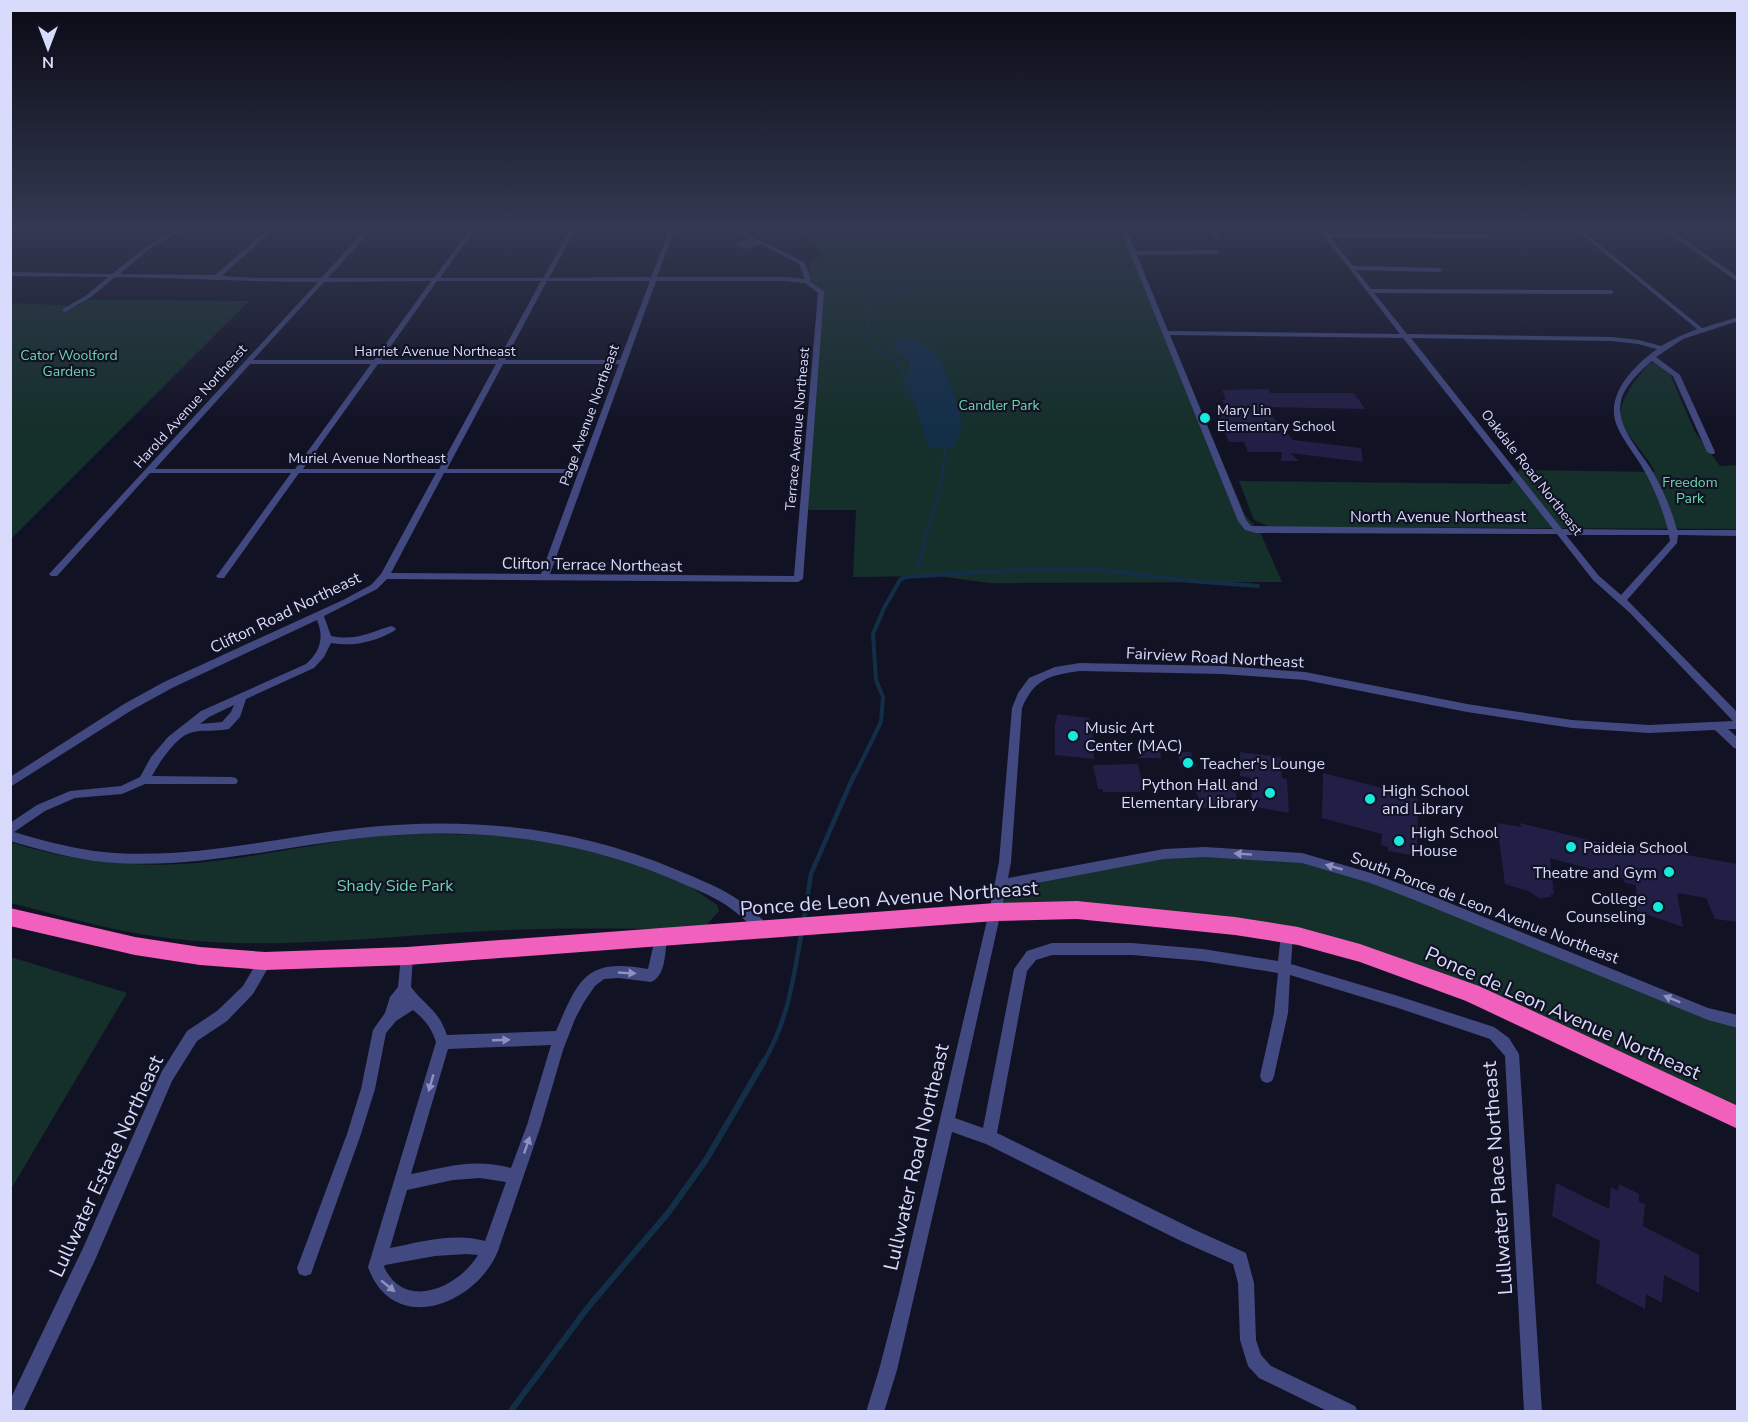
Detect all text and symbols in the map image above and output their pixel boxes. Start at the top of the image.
north arrow [18,18,78,78]
text: N [42,51,54,73]
street label: Harold Avenue Northeast [130,340,251,472]
street label: Harriet Avenue Northeast [354,342,516,361]
street label: Page Avenue Northeast [555,342,624,489]
park label: Cator Woolford Gardens [20,346,118,381]
street label: Terrace Avenue Northeast [781,347,814,511]
park label: Candler Park [959,396,1040,415]
place label: Mary Lin Elementary School [1217,401,1336,436]
street label: Oakdale Road Northeast [1477,406,1587,539]
marker: Mary Lin Elementary School [1198,411,1212,425]
street label: Muriel Avenue Northeast [288,449,446,468]
park label: Freedom Park [1662,473,1718,508]
street label: North Avenue Northeast [1350,506,1526,528]
street label: Clifton Terrace Northeast [502,552,683,578]
street label: Clifton Road Northeast [207,567,365,659]
street label: Fairview Road Northeast [1126,642,1305,674]
place label: Music Art Center (MAC) [1085,717,1183,757]
marker: Music Art Center (MAC) [1066,729,1080,743]
place label: Teacher's Lounge [1200,753,1325,775]
marker: Teacher's Lounge [1181,756,1195,770]
place label: Python Hall and Elementary Library [1121,774,1259,814]
place label: High School and Library [1382,780,1470,820]
marker: Python Hall and Elementary Library [1263,786,1277,800]
marker: High School and Library [1363,792,1377,806]
place label: High School House [1411,822,1499,862]
marker: High School House [1392,834,1406,848]
place label: Paideia School [1583,837,1688,859]
marker: Paideia School [1564,840,1578,854]
street label: South Ponce de Leon Avenue Northeast [1347,846,1622,970]
one-way arrow [1234,850,1253,859]
one-way arrow [1325,862,1343,871]
place label: Theatre and Gym [1533,862,1657,884]
marker: Theatre and Gym [1662,865,1676,879]
park label: Shady Side Park [337,875,454,897]
street label: Ponce de Leon Avenue Northeast [739,875,1040,922]
place label: College Counseling [1566,888,1646,928]
marker: College Counseling [1651,900,1665,914]
street label: Ponce de Leon Avenue Northeast [1421,940,1706,1087]
one-way arrow [617,968,636,977]
one-way arrow [1663,993,1681,1003]
one-way arrow [491,1035,510,1045]
street label: Lullwater Road Northeast [877,1040,956,1273]
street label: Lullwater Estate Northeast [43,1050,170,1281]
street label: Lullwater Place Northeast [1476,1059,1519,1296]
one-way arrow [426,1074,435,1092]
one-way arrow [522,1136,532,1154]
one-way arrow [380,1279,396,1292]

